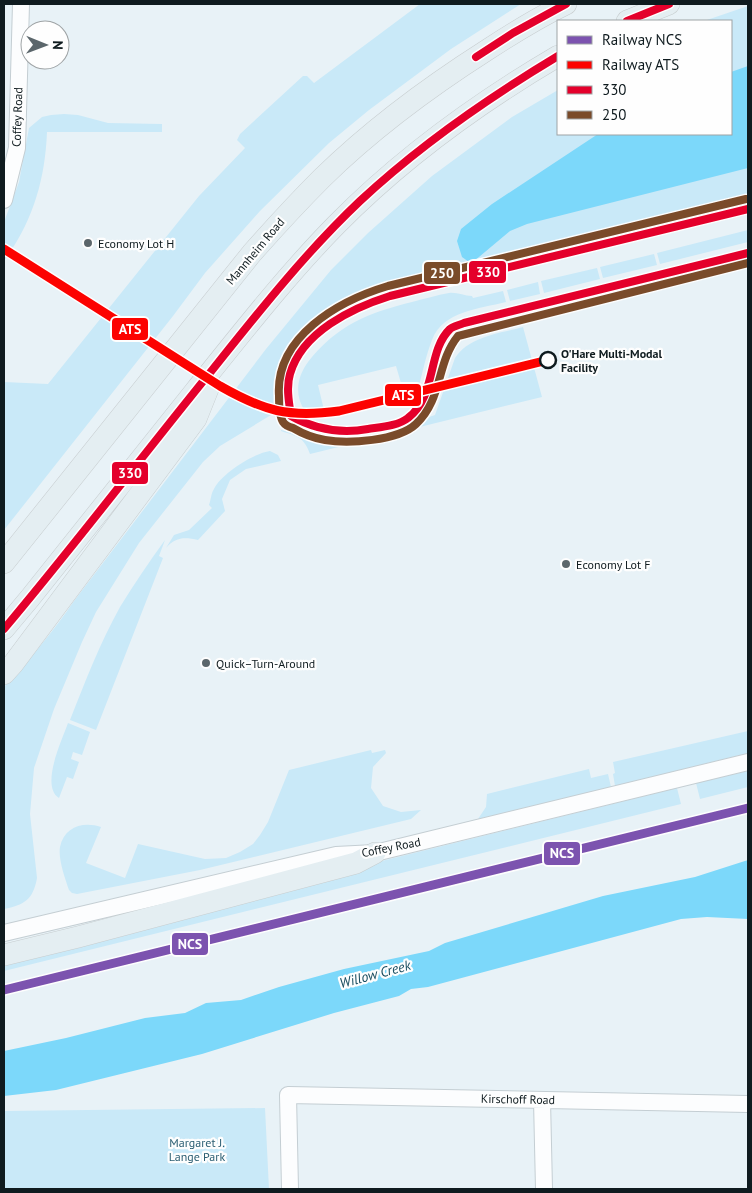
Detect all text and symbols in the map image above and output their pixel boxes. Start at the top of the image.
north arrow [20,20,70,70]
legend [557,20,732,135]
text: Railway NCS [602,30,682,49]
text: N [49,40,67,50]
text: Railway ATS [602,55,679,74]
text: 330 [602,80,627,99]
street label: Coffey Road [8,87,26,147]
text: 250 [602,105,627,124]
street label: Mannheim Road [223,214,287,288]
place label: Economy Lot H [98,236,174,251]
marker: Economy Lot H [82,237,94,249]
line badge: 330 [468,260,507,284]
line badge: 250 [423,261,461,285]
text: 330 [476,263,500,281]
text: 250 [430,264,454,282]
line badge: ATS [111,317,149,341]
text: ATS [119,320,141,338]
place label: O'Hare Multi-Modal Facility [561,346,663,375]
marker: O'Hare Multi-Modal Facility [539,351,557,369]
line badge: ATS [384,383,422,407]
text: ATS [392,386,414,404]
line badge: 330 [111,461,149,485]
text: 330 [118,464,142,482]
place label: Economy Lot F [576,557,651,572]
marker: Economy Lot F [560,558,572,570]
place label: Quick–Turn-Around [216,656,315,671]
marker: Quick–Turn-Around [200,657,212,669]
street label: Coffey Road [360,834,422,860]
line badge: NCS [543,841,581,866]
text: NCS [550,844,574,862]
line badge: NCS [171,932,209,956]
text: NCS [178,935,202,953]
water label: Willow Creek [337,956,413,992]
street label: Kirschoff Road [481,1091,555,1107]
park label: Margaret J. Lange Park [169,1135,225,1164]

